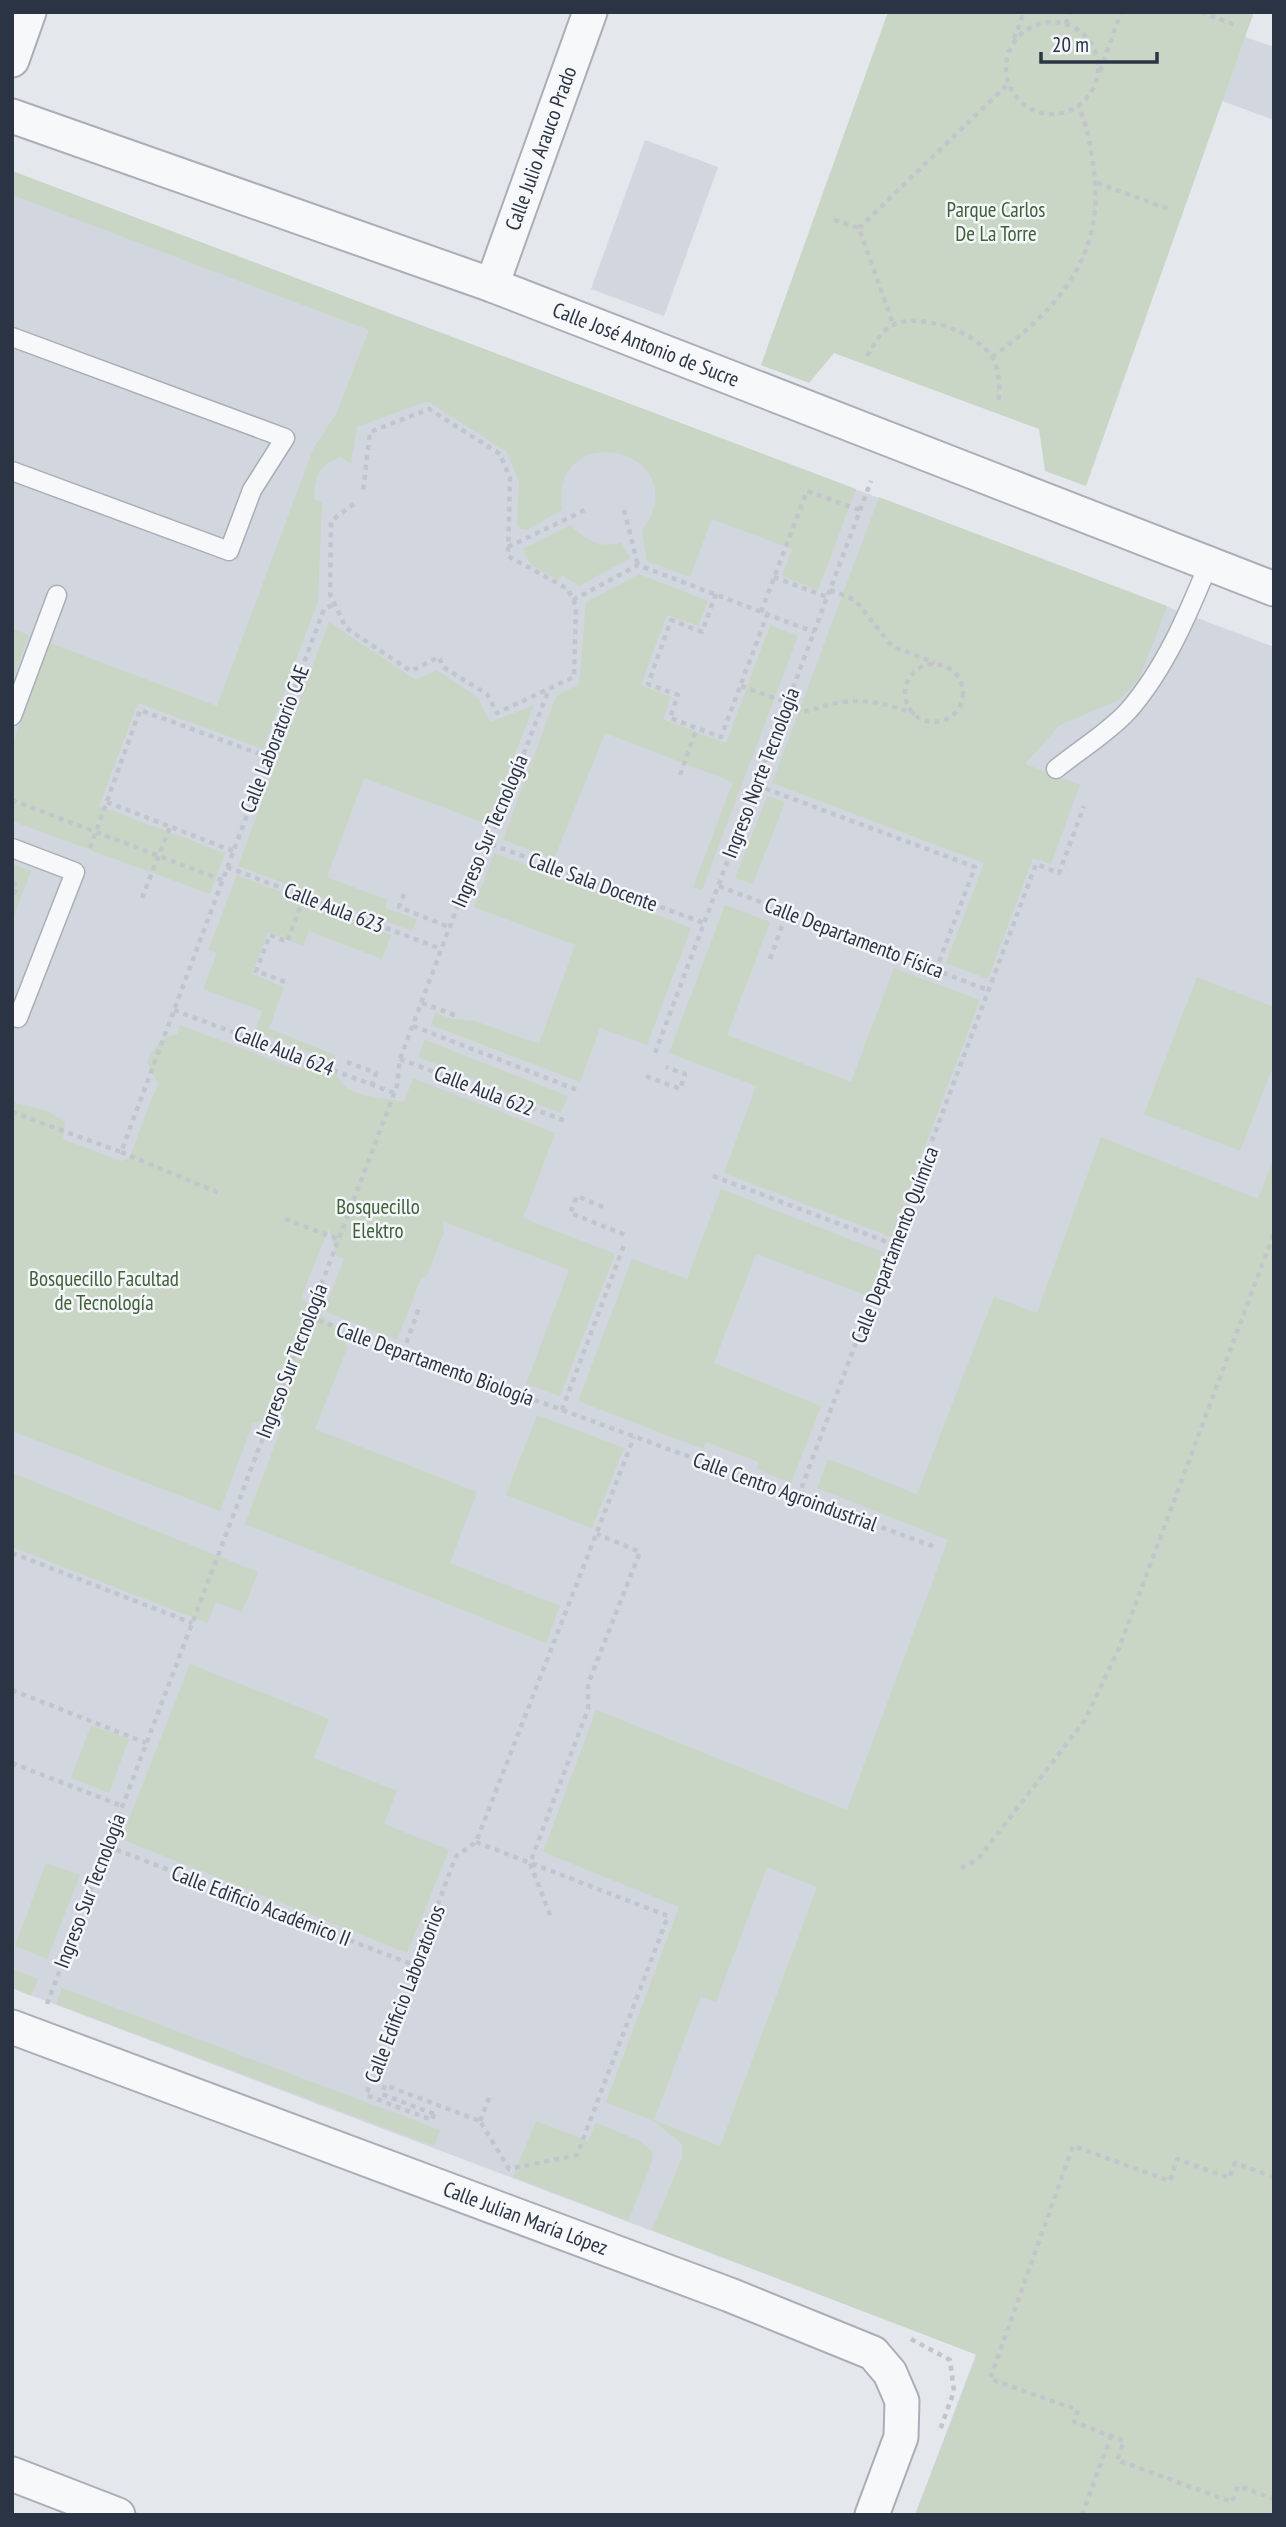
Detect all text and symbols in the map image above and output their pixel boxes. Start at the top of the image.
scale bar [1041,21,1156,65]
text: 20 m [1052,31,1089,58]
street label: Calle Julio Arauco Prado [499,63,582,234]
park label: Parque Carlos De La Torre [947,196,1045,247]
street label: Calle José Antonio de Sucre [549,296,743,393]
street label: Calle Laboratorio CAE [234,661,315,817]
street label: Ingreso Norte Tecnología [716,684,805,862]
street label: Ingreso Sur Tecnología [445,750,534,911]
street label: Calle Sala Docente [525,846,661,917]
street label: Calle Aula 623 [280,876,388,939]
street label: Calle Departamento Física [761,891,948,984]
street label: Calle Aula 624 [230,1019,339,1082]
street label: Calle Aula 622 [430,1059,538,1122]
street label: Calle Departamento Química [845,1143,944,1347]
park label: Bosquecillo Elektro [336,1193,420,1244]
park label: Bosquecillo Facultad de Tecnología [29,1265,179,1316]
street label: Ingreso Sur Tecnología [250,1280,333,1442]
street label: Calle Departamento Biología [333,1315,538,1412]
street label: Calle Centro Agroindustrial [689,1446,881,1537]
street label: Ingreso Sur Tecnología [48,1810,131,1972]
street label: Calle Edificio Académico II [168,1859,354,1952]
street label: Calle Edificio Laboratorios [358,1901,451,2087]
street label: Calle Julian María López [440,2175,612,2261]

